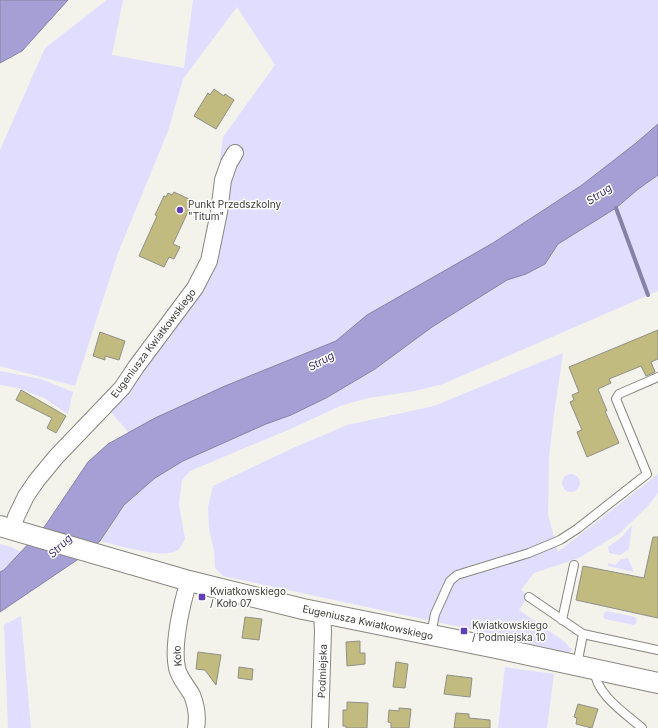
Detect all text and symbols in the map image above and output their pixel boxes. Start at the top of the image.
water label: Strug [583,180,615,208]
place label: Punkt Przedszkolny "Titum" [188,198,282,222]
marker: Punkt Przedszkolny "Titum" [175,205,185,215]
street label: Eugeniusza Kwiatkowskiego [108,286,198,400]
water label: Strug [305,348,337,374]
water label: Strug [45,531,75,561]
place label: Kwiatkowskiego / Koło 07 [210,585,286,609]
marker: Kwiatkowskiego / Koło 07 [197,592,207,602]
street label: Eugeniusza Kwiatkowskiego [302,602,434,642]
place label: Kwiatkowskiego / Podmiejska 10 [472,619,548,643]
marker: Kwiatkowskiego / Podmiejska 10 [459,626,469,636]
street label: Podmiejska [315,644,329,698]
street label: Koło [170,645,184,667]

